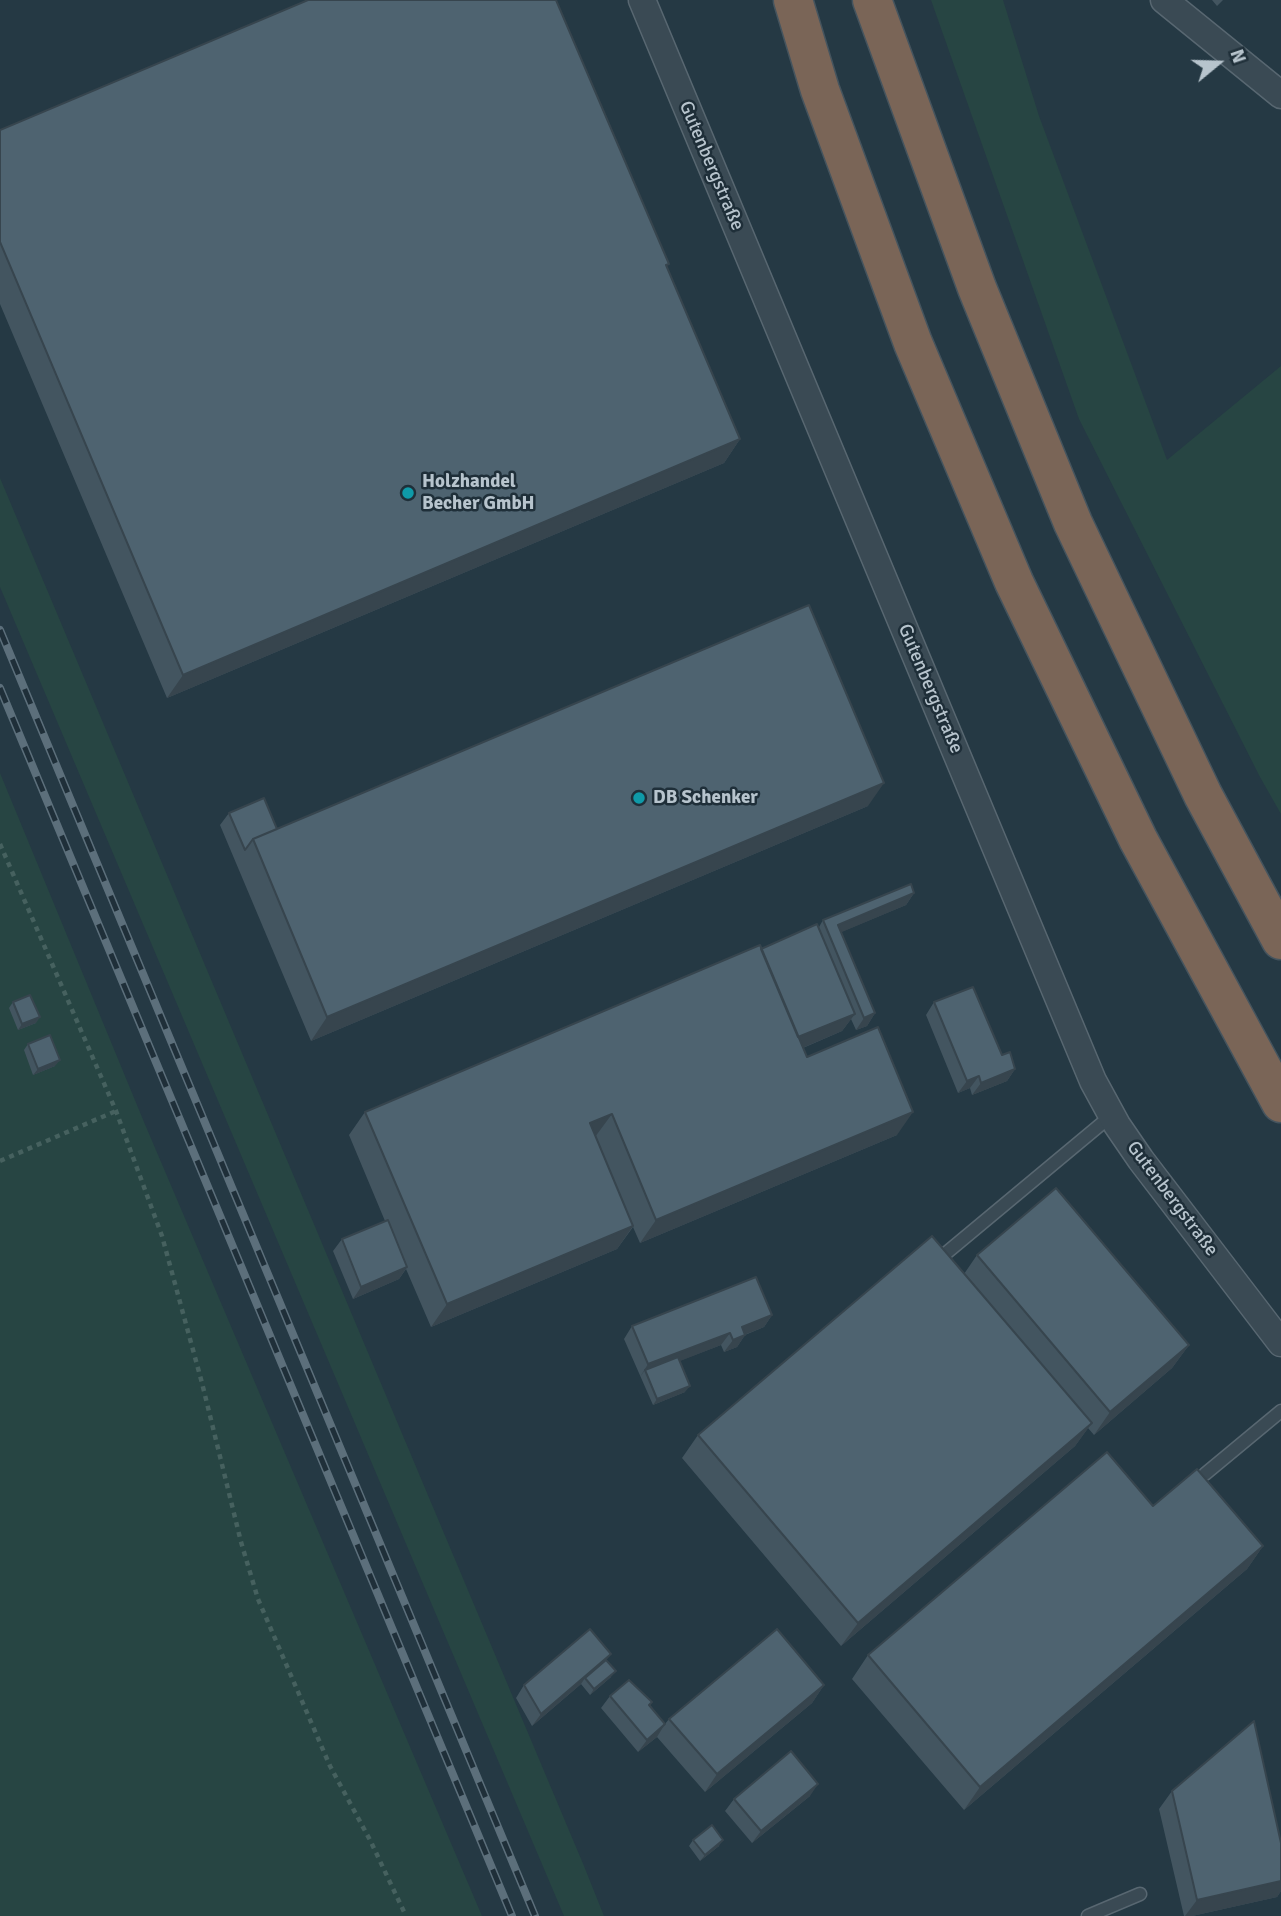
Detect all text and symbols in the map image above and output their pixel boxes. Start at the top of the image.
north arrow [1183,28,1253,98]
text: N [1224,46,1251,66]
street label: Gutenbergstraße [674,98,748,234]
place label: Holzhandel Becher GmbH [422,471,535,515]
marker: Holzhandel Becher GmbH [400,485,416,501]
street label: Gutenbergstraße [893,621,967,757]
place label: DB Schenker [653,787,758,809]
marker: DB Schenker [631,790,647,806]
street label: Gutenbergstraße [1121,1137,1223,1261]

